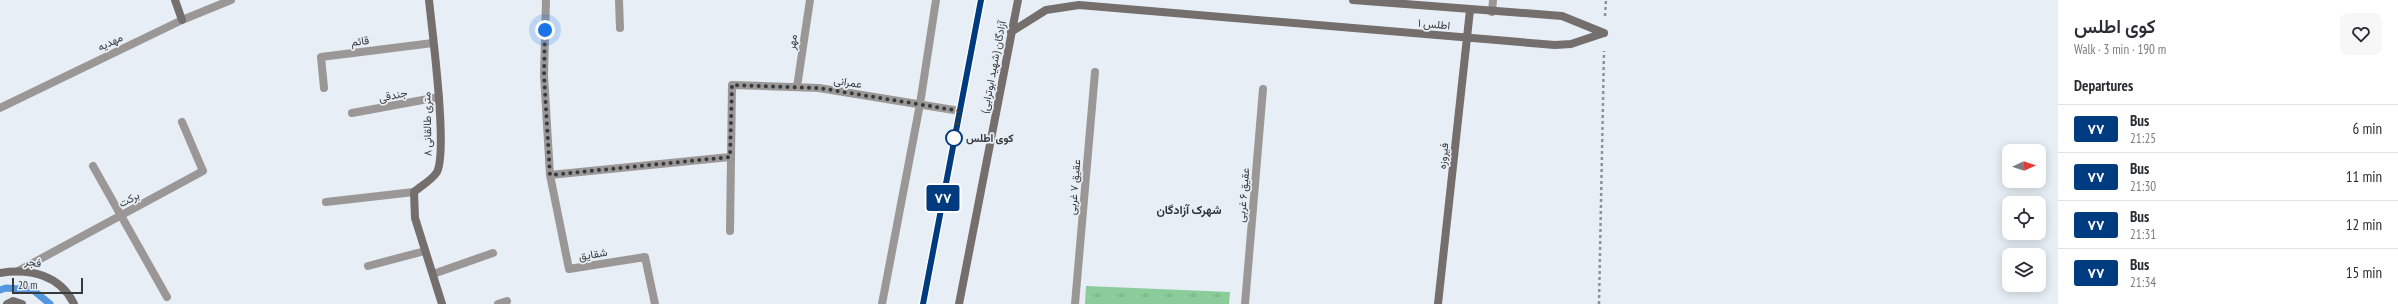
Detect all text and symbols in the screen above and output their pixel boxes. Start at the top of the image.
button: heart [2340,13,2382,55]
text: کوی اطلس [2074,14,2156,38]
street label: اطلس ۱ [1417,16,1451,32]
street label: آزادگان (شهید ابوترابی) [977,18,1009,114]
your location [535,20,555,40]
street label: مهدیه [95,30,125,54]
street label: قائم [350,33,370,50]
street label: مهر [784,33,800,52]
text: Walk · 3 min · 190 m [2074,41,2166,58]
street label: عمرانی [833,73,863,91]
text: Departures [2074,76,2133,95]
street label: جندقی [377,85,409,105]
street label: ۸ متری طالقانی [419,91,435,157]
text: Bus [2130,111,2149,130]
text: 6 min [2352,119,2382,138]
text: ۷۷ [2087,120,2105,138]
marker: کوی اطلس [945,129,963,147]
text: 21:25 [2130,130,2156,147]
place label: کوی اطلس [966,131,1014,145]
street label: فیروزه [1435,142,1451,170]
north arrow [2002,144,2046,188]
map controls [2002,144,2046,292]
street label: عقیق ۷ غربی [1065,158,1083,215]
text: Bus [2130,159,2149,178]
street label: عقیق ۶ غربی [1234,167,1252,223]
text: 11 min [2346,167,2382,186]
text: ۷۷ [2087,168,2105,186]
text: 21:30 [2130,178,2156,195]
line badge: ۷۷ [925,185,961,211]
street label: برکت [116,188,142,210]
text: ۷۷ [934,189,952,207]
button: locate [2002,196,2046,240]
district label: شهرک آزادگان [1156,202,1222,218]
text: Bus [2130,207,2149,226]
text: 12 min [2346,215,2382,234]
text: ۷۷ [2087,216,2105,234]
text: 21:31 [2130,226,2156,243]
street label: شقایق [578,245,609,263]
button: layers [2002,248,2046,292]
street label: فجر [23,254,42,270]
text: Bus [2130,255,2149,274]
text: 15 min [2346,263,2382,282]
text: ۷۷ [2087,264,2105,282]
text: 21:34 [2130,274,2156,291]
scale bar [12,276,83,295]
text: 20 m [18,278,37,292]

